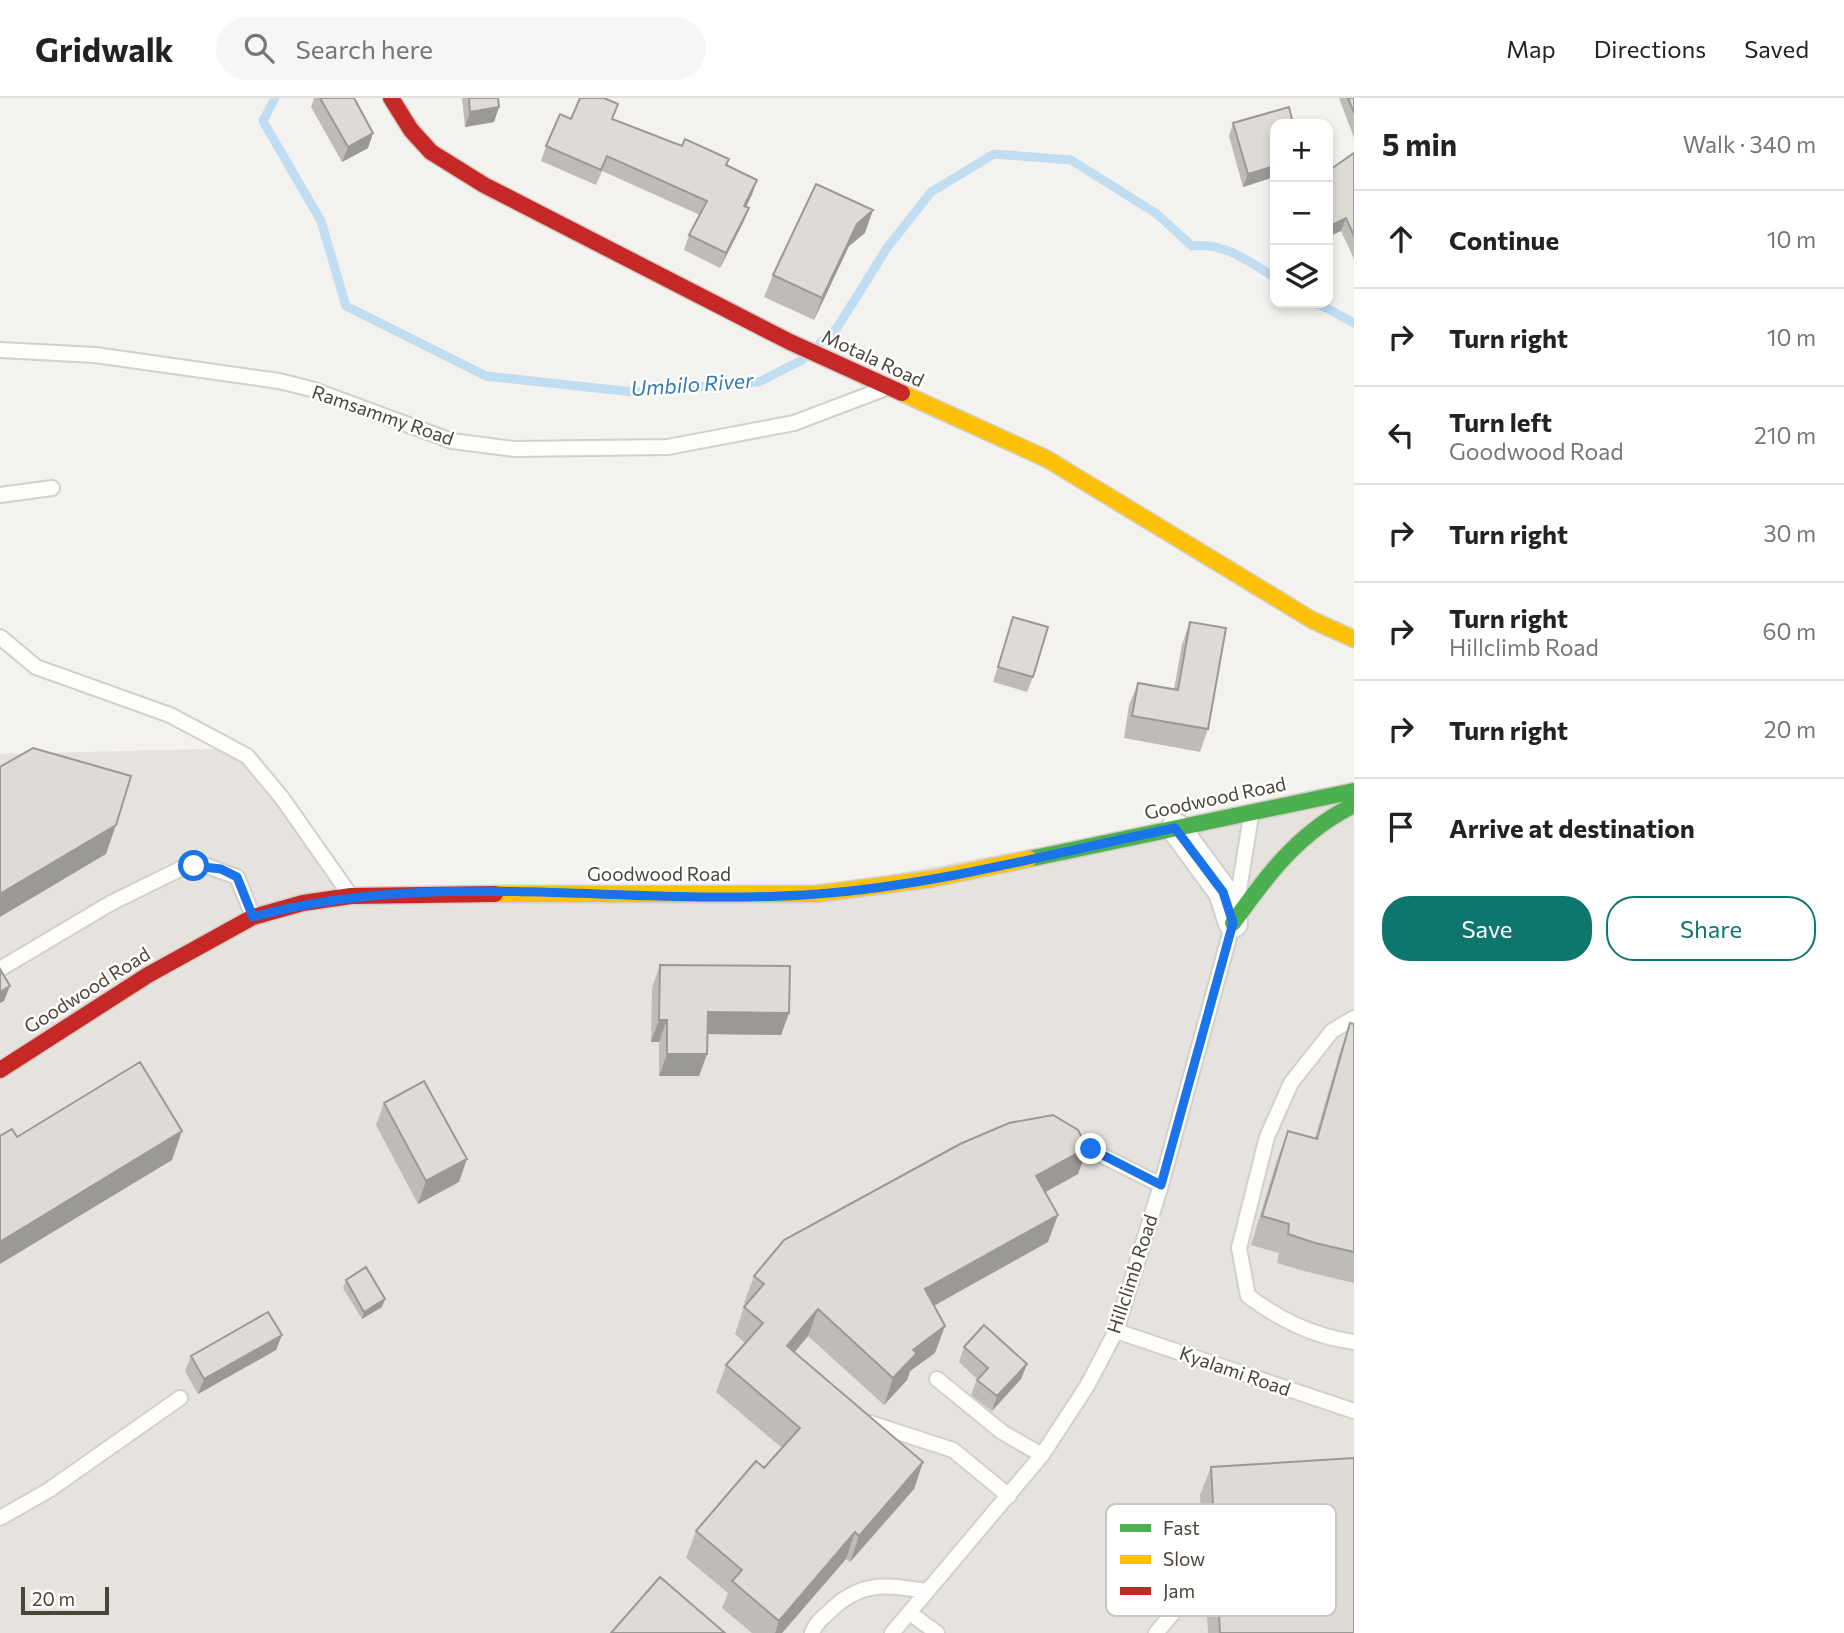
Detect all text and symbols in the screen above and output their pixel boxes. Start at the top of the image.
search box [216,17,706,80]
text: Gridwalk [35,28,174,69]
icon: search [240,29,278,67]
text: Search here [296,33,433,64]
text: Map [1506,34,1556,63]
text: Directions [1594,34,1706,63]
text: Saved [1744,34,1809,63]
map controls [1270,119,1333,308]
button: + [1270,119,1333,182]
text: 5 min [1382,125,1457,162]
text: Walk · 340 m [1683,130,1816,158]
button: − [1270,182,1333,245]
icon: ahead [1382,220,1420,258]
text: Continue [1449,224,1559,255]
text: 10 m [1767,225,1816,253]
button: layers [1270,245,1333,308]
icon: right [1382,318,1420,356]
text: Turn right [1449,322,1568,353]
text: 10 m [1767,323,1816,351]
street label: Motala Road [819,324,928,391]
water label: Umbilo River [630,367,755,400]
street label: Ramsammy Road [309,379,457,450]
text: Turn left [1449,406,1552,437]
icon: left [1382,416,1420,454]
text: 210 m [1754,421,1816,449]
text: Goodwood Road [1449,437,1624,465]
icon: right [1382,514,1420,552]
text: Turn right [1449,518,1568,549]
text: 30 m [1763,519,1816,547]
text: Turn right [1449,602,1568,633]
icon: right [1382,612,1420,650]
text: 60 m [1763,617,1816,645]
text: Hillclimb Road [1449,633,1599,661]
icon: right [1382,710,1420,748]
text: Turn right [1449,714,1568,745]
text: 20 m [1764,715,1816,743]
street label: Goodwood Road [1142,771,1288,824]
icon: arrive [1382,808,1420,846]
text: Arrive at destination [1449,812,1695,843]
route start [178,850,209,881]
street label: Goodwood Road [587,862,731,885]
button: Save [1382,896,1592,961]
button: Share [1606,896,1816,961]
street label: Goodwood Road [20,942,154,1038]
route end [1075,1133,1106,1164]
street label: Hillclimb Road [1101,1211,1162,1336]
street label: Kyalami Road [1177,1341,1294,1400]
legend [1106,1504,1336,1616]
text: Fast [1163,1516,1200,1539]
text: Slow [1163,1547,1205,1570]
text: Jam [1163,1579,1195,1602]
scale bar [21,1584,108,1616]
text: 20 m [32,1587,75,1610]

